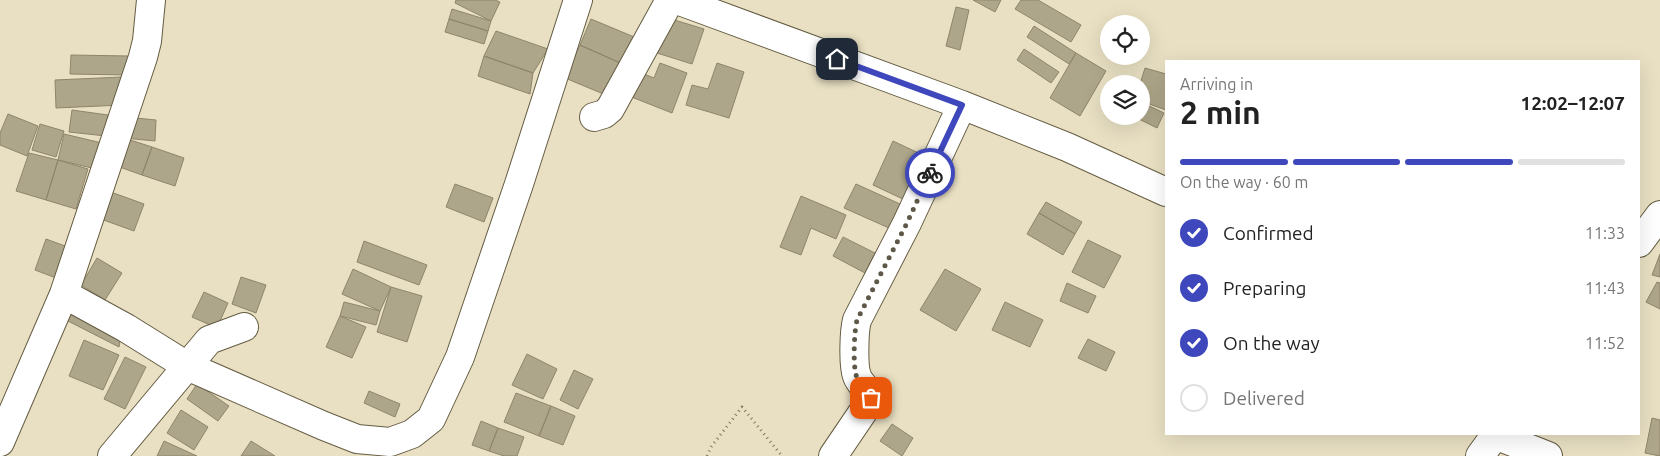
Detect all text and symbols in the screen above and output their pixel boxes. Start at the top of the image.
map controls [1100,15,1150,125]
button: locate [1100,15,1150,65]
pin [816,38,858,80]
icon: home [823,45,851,73]
button: layers [1100,75,1150,125]
text: Arriving in [1180,75,1253,93]
text: 12:02–12:07 [1520,92,1625,114]
text: 2 min [1180,94,1261,130]
courier [905,148,955,198]
icon: bike [916,159,944,187]
text: On the way · 60 m [1180,173,1308,191]
icon: check [1180,219,1208,247]
text: Confirmed [1223,222,1314,244]
text: 11:33 [1585,224,1625,242]
icon: check [1180,274,1208,302]
text: Preparing [1223,277,1307,299]
text: 11:43 [1585,279,1625,297]
icon: check [1180,329,1208,357]
text: On the way [1223,332,1320,354]
text: 11:52 [1585,334,1625,352]
pin [850,377,892,419]
icon: bag [857,384,885,412]
text: Delivered [1223,387,1305,409]

